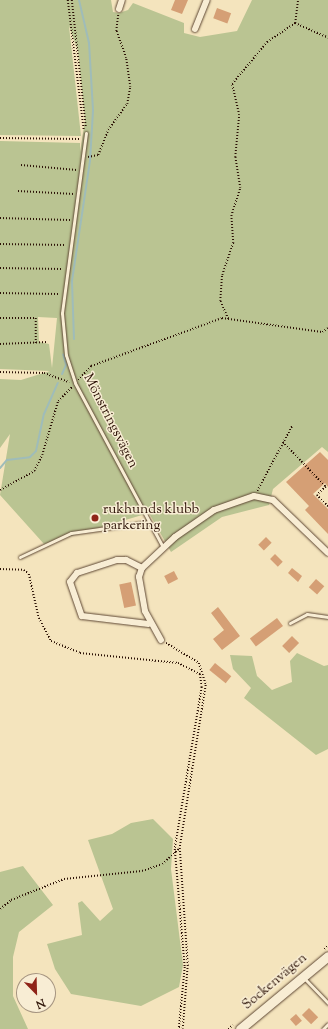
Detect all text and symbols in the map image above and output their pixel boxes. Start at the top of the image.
street label: Mönstringsvägen [79,371,141,471]
place label: rukhunds klubb parkering [103,502,199,534]
marker: rukhunds klubb parkering [90,513,100,523]
street label: Sockenvägen [239,950,311,1014]
north arrow [16,973,56,1013]
text: N [33,994,47,1012]

